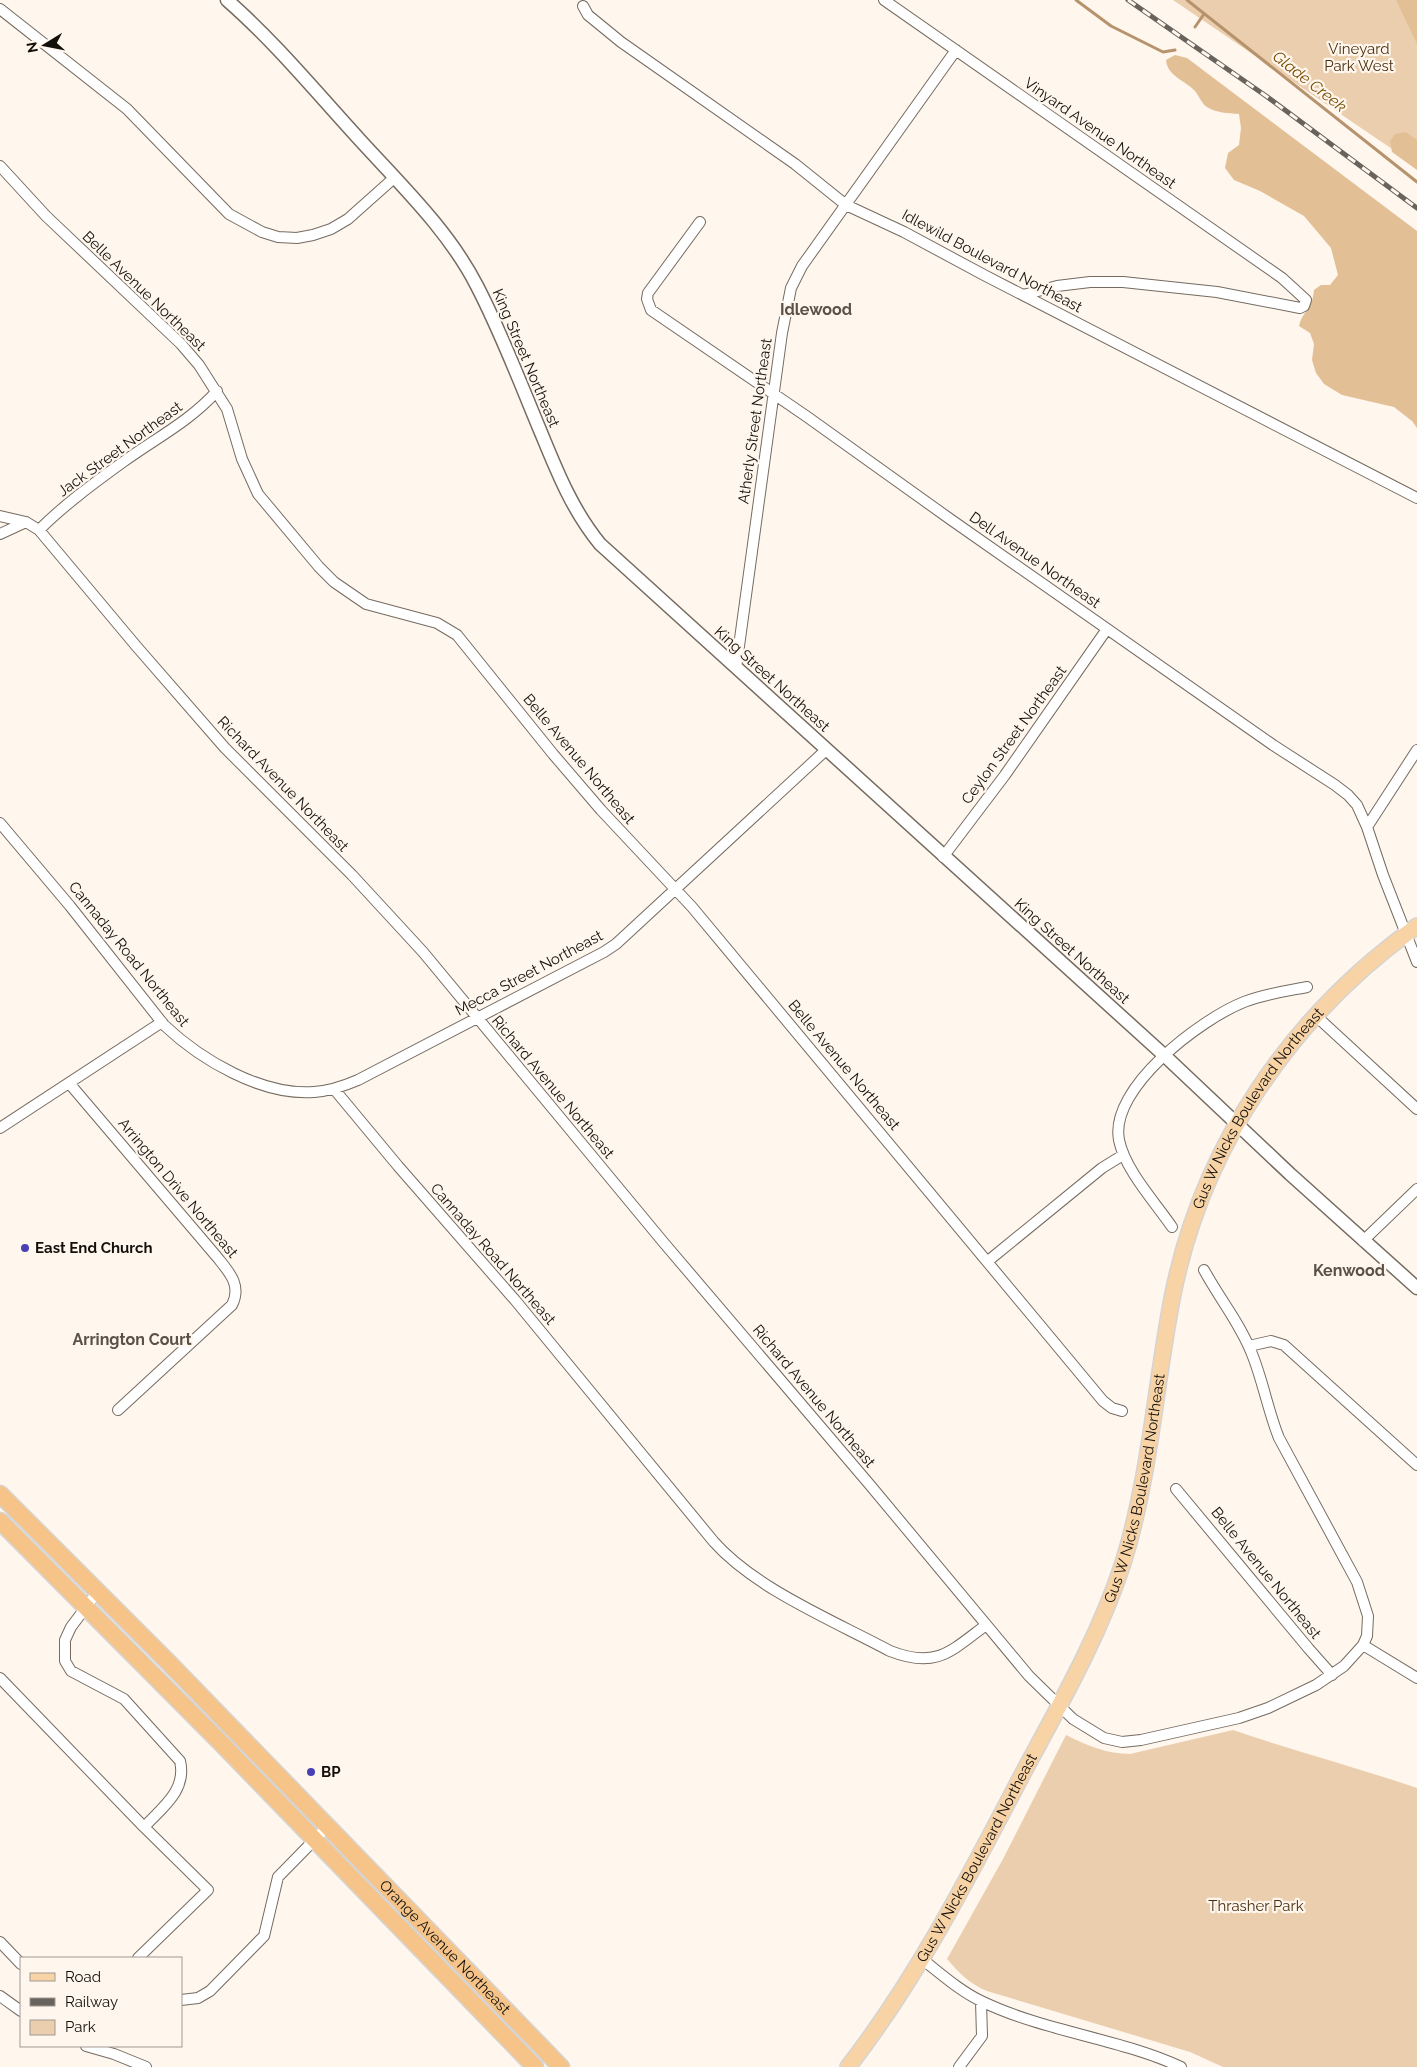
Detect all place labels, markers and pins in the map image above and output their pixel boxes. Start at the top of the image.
place label: East End Church [35,1239,153,1257]
marker: East End Church [19,1242,31,1254]
place label: BP [321,1763,341,1781]
marker: BP [305,1766,317,1778]

